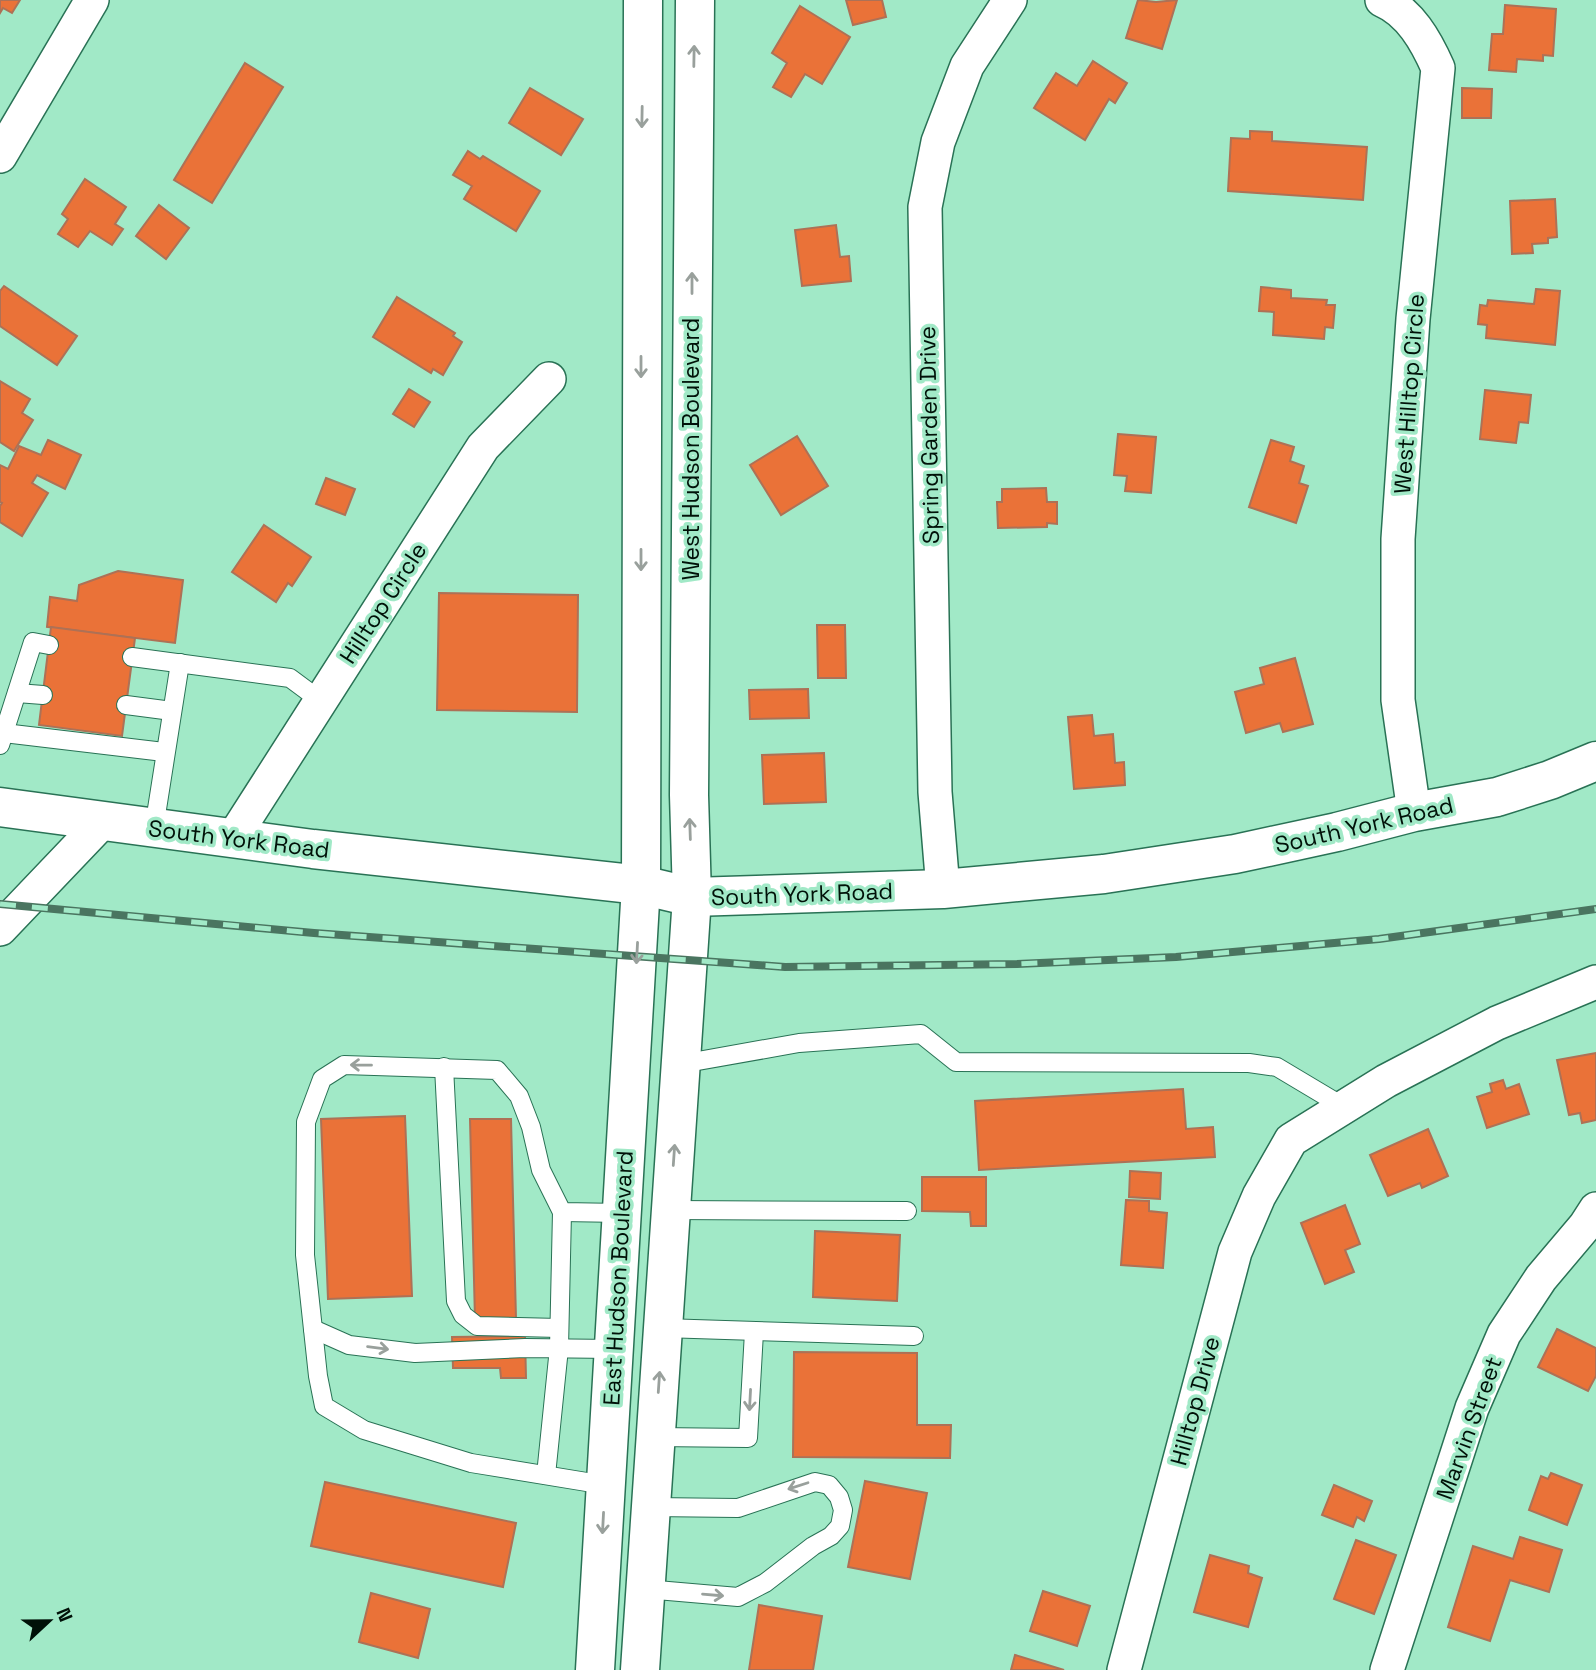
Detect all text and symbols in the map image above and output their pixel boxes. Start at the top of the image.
one-way arrow [687,44,701,67]
one-way arrow [635,105,649,128]
one-way arrow [685,272,699,295]
street label: West Hilltop Circle [1387,293,1431,495]
street label: West Hudson Boulevard [676,318,706,580]
street label: Spring Garden Drive [912,326,946,544]
one-way arrow [634,355,648,378]
street label: Hilltop Circle [333,537,433,669]
one-way arrow [634,549,648,572]
street label: South York Road [1272,790,1456,860]
street label: South York Road [147,813,331,865]
one-way arrow [683,818,696,841]
street label: South York Road [710,876,894,912]
one-way arrow [630,942,643,965]
one-way arrow [349,1059,372,1072]
one-way arrow [668,1144,681,1167]
street label: East Hudson Boulevard [596,1150,640,1406]
street label: Hilltop Drive [1163,1333,1227,1469]
one-way arrow [366,1342,389,1355]
street label: Marvin Street [1429,1352,1509,1504]
one-way arrow [653,1371,666,1394]
one-way arrow [743,1389,756,1411]
one-way arrow [788,1481,810,1494]
one-way arrow [597,1511,610,1534]
north arrow [14,1586,84,1656]
one-way arrow [701,1589,724,1602]
text: N [50,1604,78,1625]

